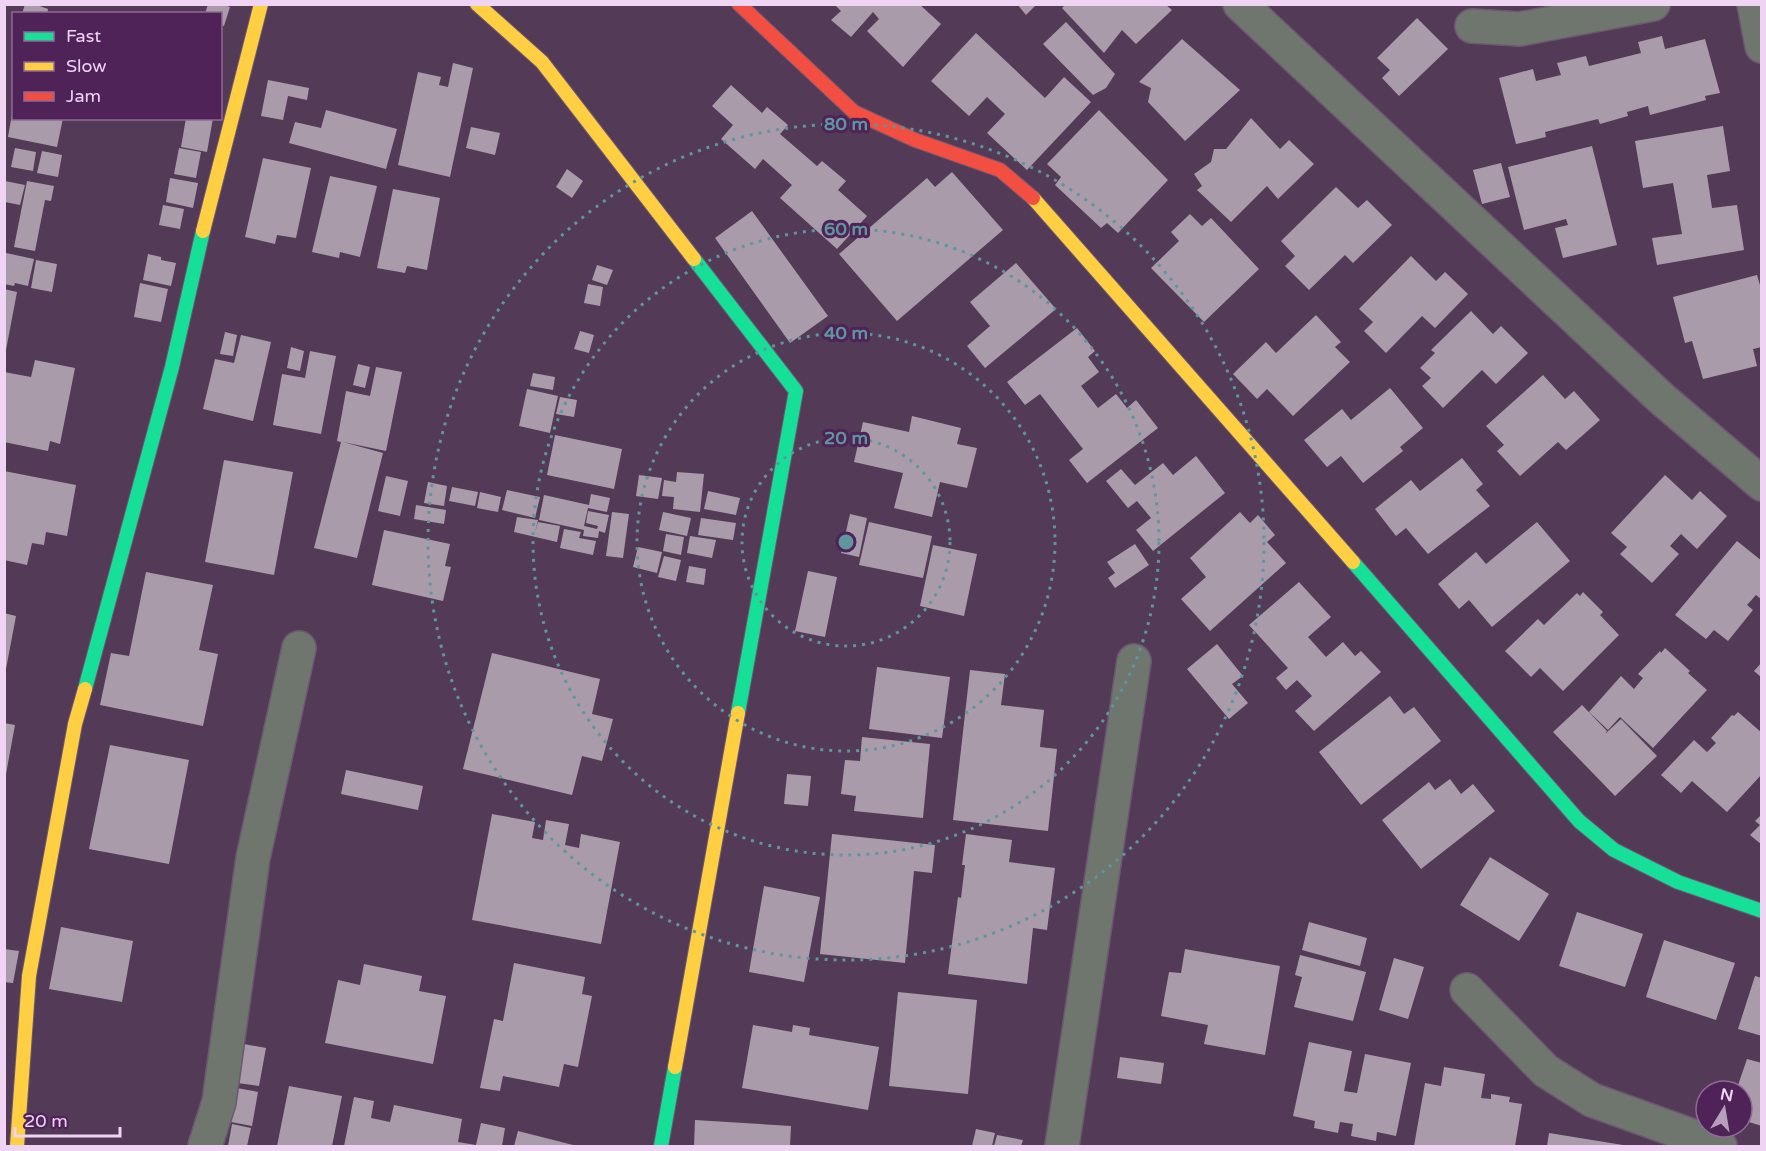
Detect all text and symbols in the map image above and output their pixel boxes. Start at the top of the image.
legend [12,12,222,120]
text: Fast [66,25,101,47]
text: Slow [66,55,107,77]
text: Jam [66,85,101,107]
text: 80 m [824,113,868,135]
text: 60 m [824,218,868,240]
text: 40 m [824,322,868,344]
text: 20 m [824,427,868,449]
centre of rings [836,532,856,552]
north arrow [1694,1079,1754,1139]
text: N [1718,1084,1735,1106]
scale bar [15,1100,120,1138]
text: 20 m [24,1110,68,1132]

